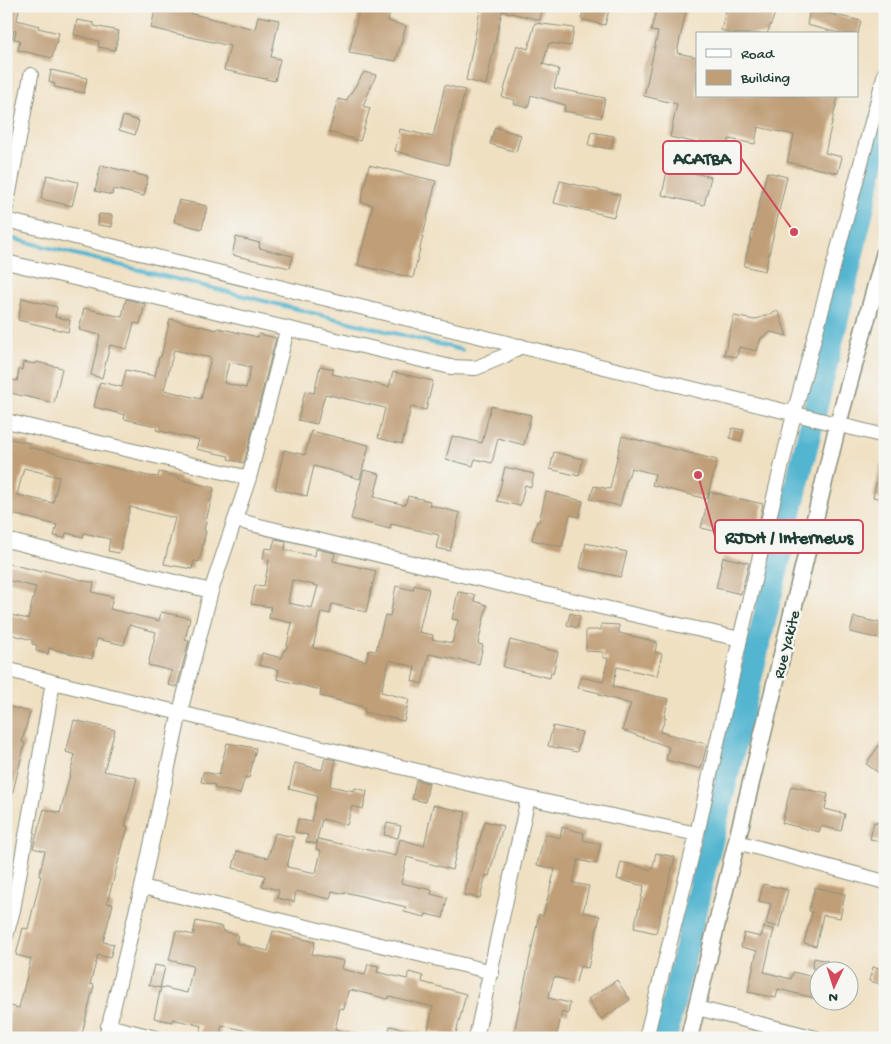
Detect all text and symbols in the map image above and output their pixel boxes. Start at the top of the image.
legend [696,32,858,98]
text: Road [741,46,775,64]
text: Building [740,70,790,88]
callout: ACATBA [663,141,741,174]
text: ACATBA [672,150,732,171]
callout: RJDH / Internews [715,520,863,553]
text: RJDH / Internews [724,529,854,550]
street label: Rue Yakite [771,608,806,681]
north arrow [808,962,858,1012]
text: N [828,988,838,1005]

